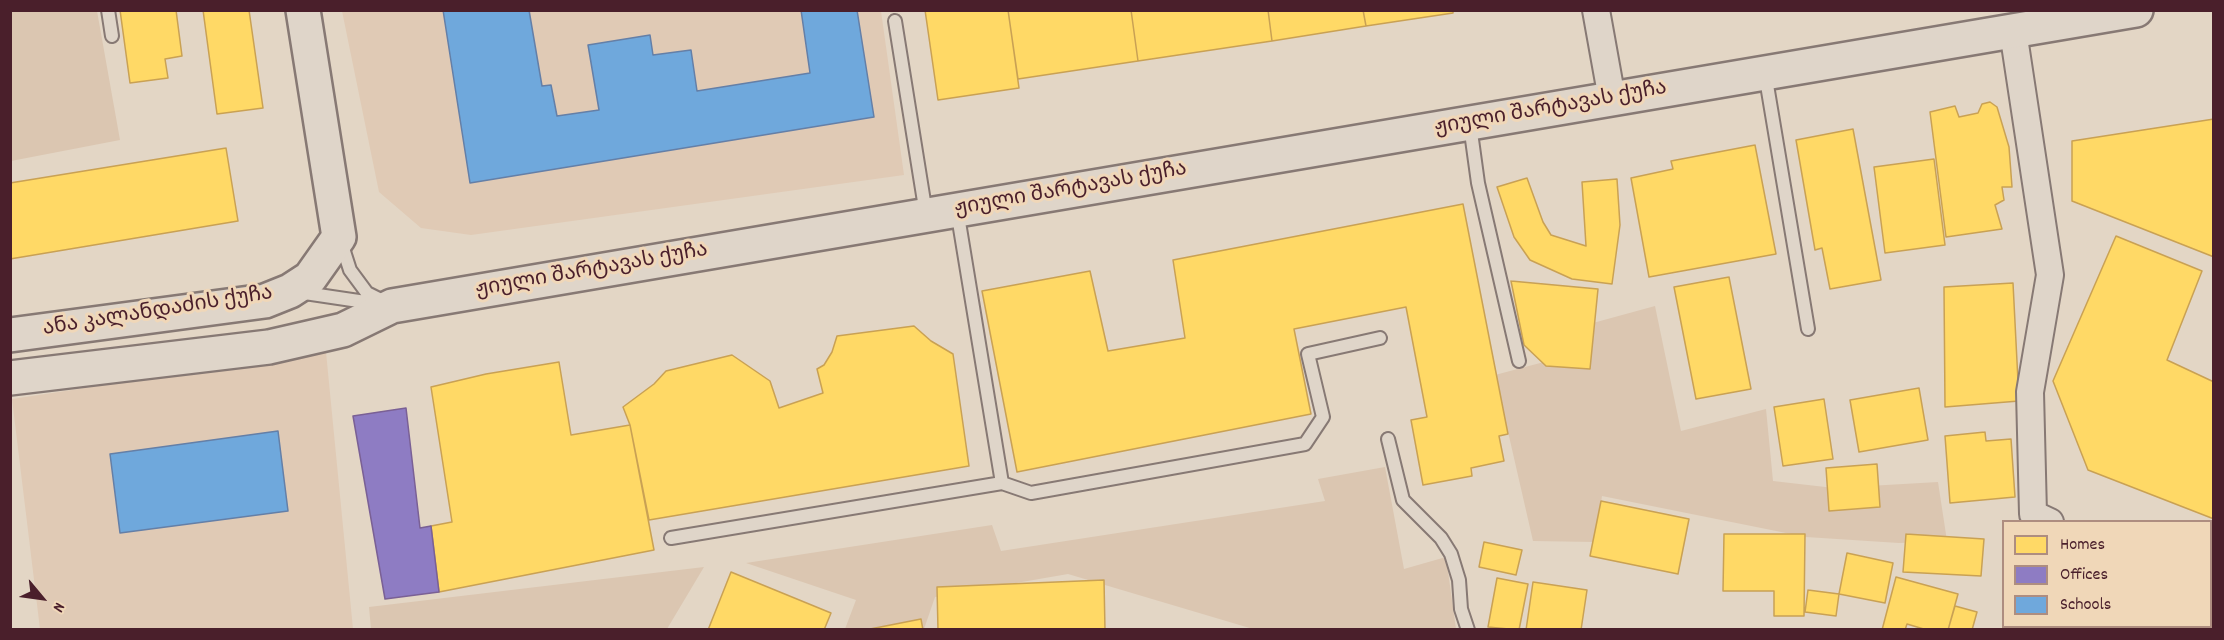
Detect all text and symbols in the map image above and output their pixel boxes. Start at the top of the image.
street label: ჟიული შარტავას ქუჩა [1433,77,1669,143]
street label: ჟიული შარტავას ქუჩა [953,158,1189,224]
street label: ჟიული შარტავას ქუჩა [474,239,710,305]
street label: ანა კალანდაძის ქუჩა [41,282,275,344]
legend [2002,520,2212,628]
text: Homes [2060,533,2105,558]
text: Offices [2060,563,2108,588]
north arrow [12,568,72,628]
text: Schools [2060,593,2111,618]
text: N [46,598,70,616]

